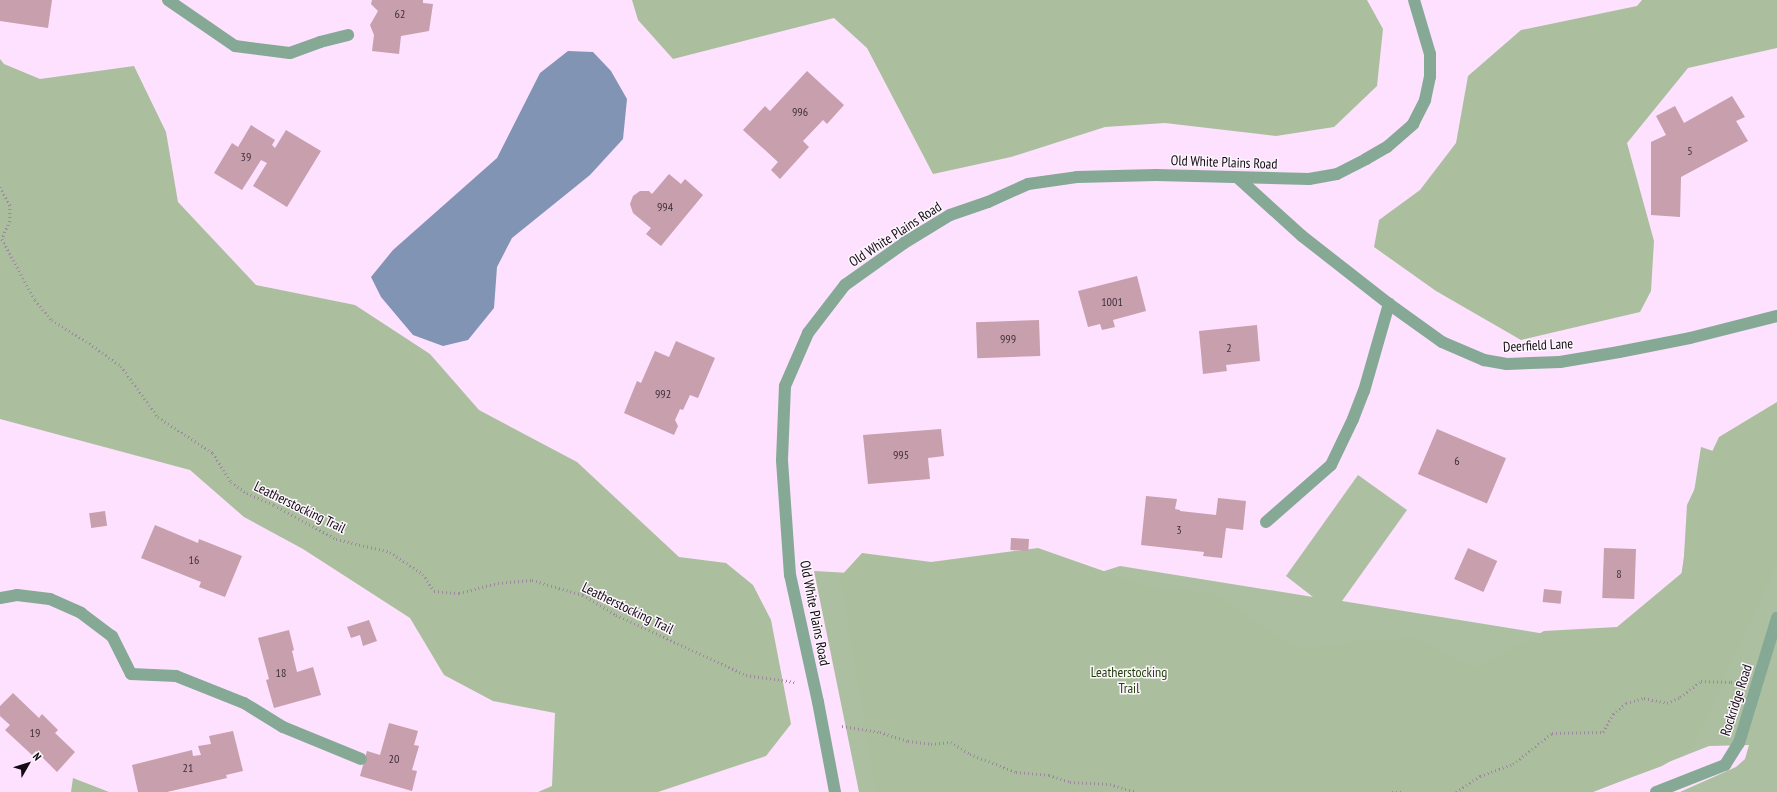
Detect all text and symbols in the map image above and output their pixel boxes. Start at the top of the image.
house number: 62 [395,7,405,21]
house number: 996 [792,105,808,119]
house number: 5 [1687,144,1693,158]
house number: 39 [241,150,251,164]
street label: Old White Plains Road [1170,152,1278,172]
street label: Old White Plains Road [846,198,944,270]
house number: 994 [657,200,673,214]
house number: 1001 [1101,295,1123,309]
house number: 999 [1000,332,1016,346]
street label: Deerfield Lane [1503,335,1573,355]
house number: 2 [1226,341,1232,355]
house number: 992 [655,387,671,401]
house number: 995 [893,448,909,462]
house number: 6 [1454,454,1460,468]
street label: Leatherstocking Trail [251,478,349,536]
house number: 3 [1176,523,1182,537]
house number: 16 [189,553,199,567]
street label: Old White Plains Road [797,559,833,667]
house number: 8 [1616,567,1622,581]
street label: Leatherstocking Trail [579,579,677,637]
street label: Rockridge Road [1717,662,1755,738]
park label: Leatherstocking Trail [1091,664,1167,696]
house number: 18 [276,666,286,680]
house number: 19 [30,726,40,740]
north arrow [8,744,48,784]
text: N [30,750,45,763]
house number: 20 [389,752,399,766]
house number: 21 [183,761,193,775]

